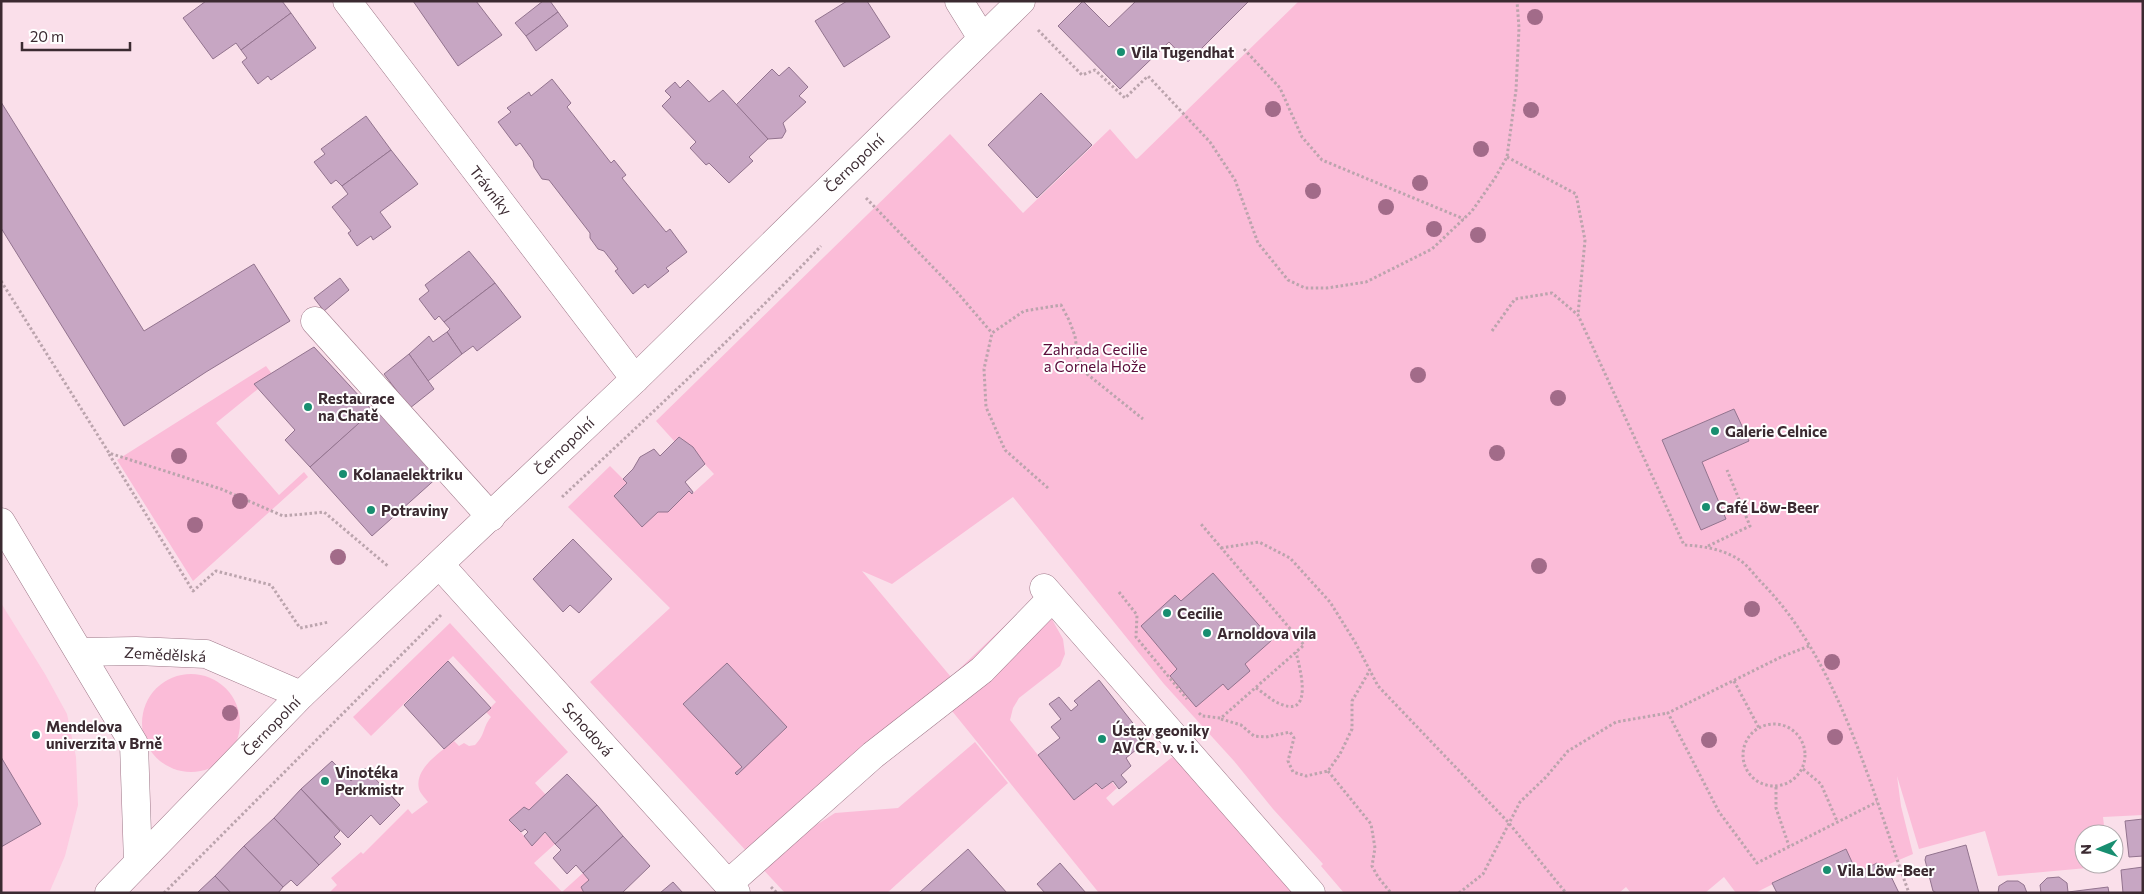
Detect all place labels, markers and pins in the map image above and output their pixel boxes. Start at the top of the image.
place label: Vila Tugendhat [1131,43,1234,61]
marker: Vila Tugendhat [1115,46,1127,58]
place label: Restaurace na Chatě [318,389,395,424]
marker: Restaurace na Chatě [302,401,314,413]
place label: Galerie Celnice [1725,422,1827,440]
marker: Galerie Celnice [1709,425,1721,437]
place label: Kolanaelektriku [353,465,463,483]
marker: Kolanaelektriku [337,468,349,480]
place label: Café Löw-Beer [1716,498,1819,516]
place label: Potraviny [381,501,449,519]
marker: Café Löw-Beer [1700,501,1712,513]
marker: Potraviny [365,504,377,516]
place label: Cecilie [1177,604,1223,622]
marker: Cecilie [1161,607,1173,619]
place label: Arnoldova vila [1217,624,1316,642]
marker: Arnoldova vila [1201,627,1213,639]
place label: Mendelova univerzita v Brně [46,717,162,752]
place label: Ústav geoniky AV ČR, v. v. i. [1112,720,1210,756]
marker: Mendelova univerzita v Brně [30,729,42,741]
marker: Ústav geoniky AV ČR, v. v. i. [1096,733,1108,745]
place label: Vinotéka Perkmistr [335,763,404,798]
marker: Vinotéka Perkmistr [319,775,331,787]
place label: Vila Löw-Beer [1837,861,1935,879]
marker: Vila Löw-Beer [1821,864,1833,876]

